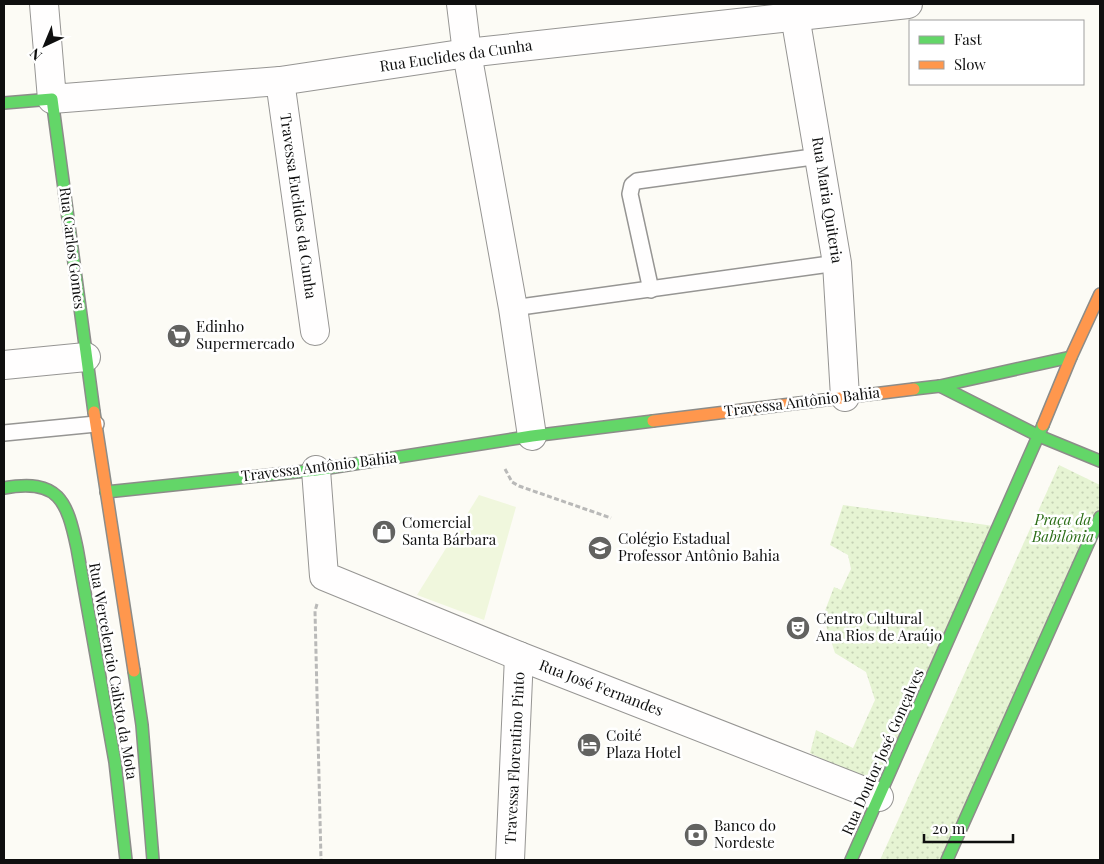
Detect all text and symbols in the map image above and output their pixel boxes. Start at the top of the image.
north arrow [20,20,70,70]
legend [909,20,1084,85]
text: Fast [954,29,983,49]
street label: Rua Euclides da Cunha [378,34,534,76]
text: N [25,44,46,65]
text: Slow [954,54,986,74]
street label: Travessa Euclides da Cunha [276,112,322,300]
street label: Rua Maria Quiteria [808,135,848,265]
street label: Rua Carlos Gomes [56,186,90,310]
place label: Edinho Supermercado [196,316,295,353]
supermarket icon: Edinho Supermercado [166,323,192,349]
street label: Travessa Antônio Bahia [723,381,881,420]
street label: Travessa Antônio Bahia [240,446,398,485]
park label: Praça da Babilônia [1031,509,1094,546]
place label: Comercial Santa Bárbara [402,512,497,549]
shop icon: Comercial Santa Bárbara [371,519,397,545]
place label: Colégio Estadual Professor Antônio Bahia [618,528,780,565]
school or university icon: Colégio Estadual Professor Antônio Bahia [587,535,613,561]
street label: Rua Wercelencio Calixto da Mota [85,561,143,781]
place label: Centro Cultural Ana Rios de Araújo [815,608,942,645]
theatre icon: Centro Cultural Ana Rios de Araújo [785,615,811,641]
street label: Rua José Fernandes [537,654,666,720]
street label: Rua Doutor José Gonçalves [836,665,928,838]
street label: Travessa Florentino Pinto [499,671,529,845]
place label: Coité Plaza Hotel [606,725,681,762]
hotel icon: Coité Plaza Hotel [576,732,602,758]
scale bar [924,812,1013,844]
place label: Banco do Nordeste [714,815,776,852]
text: 20 m [932,818,966,838]
bank icon: Banco do Nordeste [683,822,709,848]

